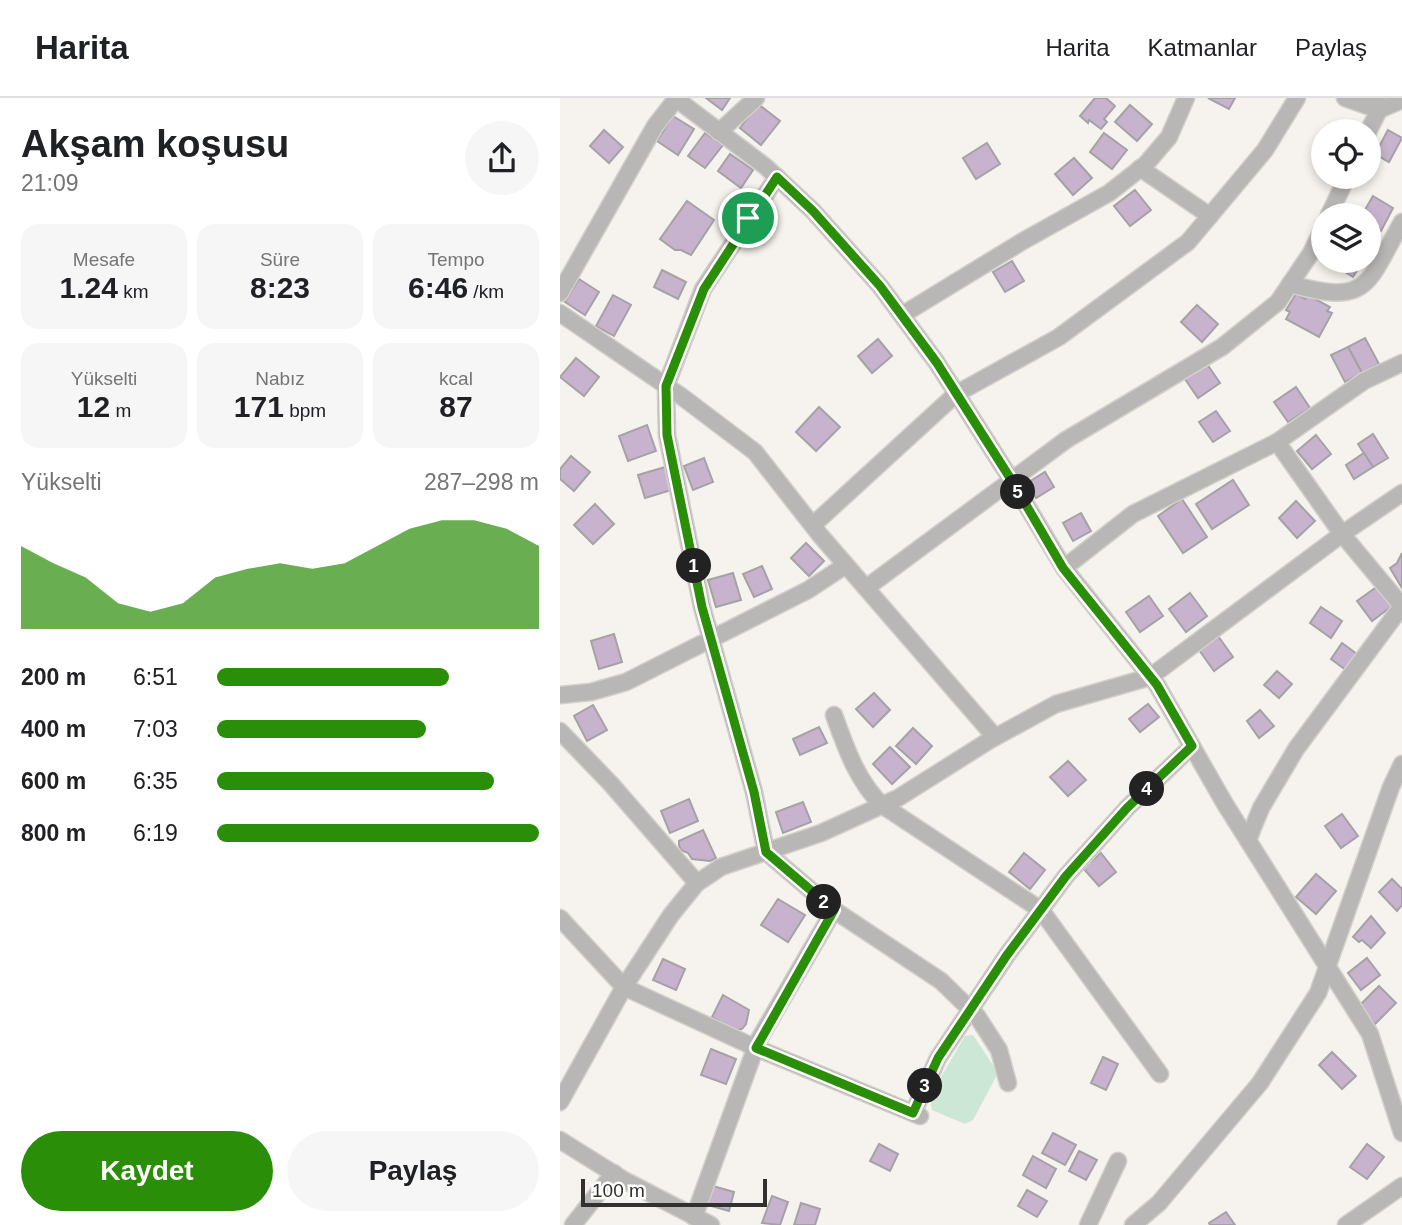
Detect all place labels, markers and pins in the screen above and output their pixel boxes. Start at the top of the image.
pin [718,188,778,248]
pin: 5 [1000,474,1036,510]
pin: 1 [676,548,712,584]
pin: 4 [1130,772,1164,806]
pin: 2 [806,884,842,920]
pin: 3 [908,1068,942,1104]

